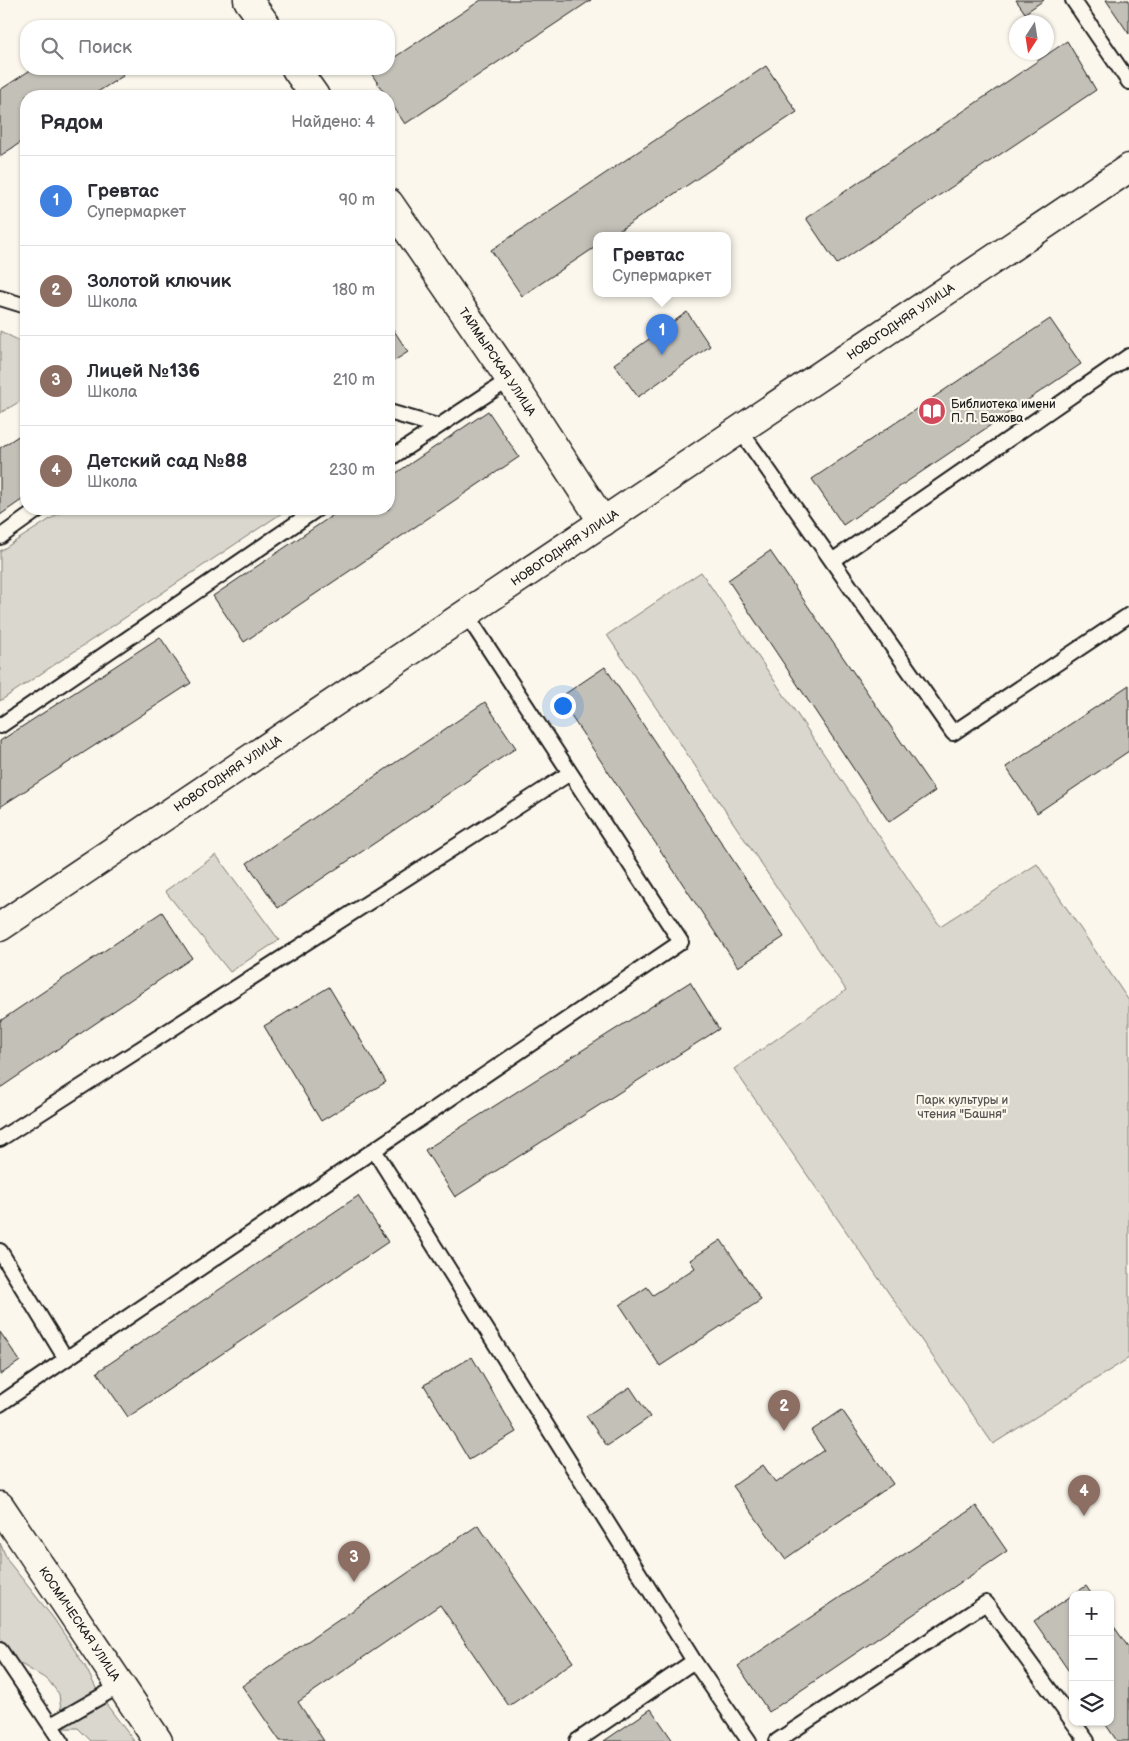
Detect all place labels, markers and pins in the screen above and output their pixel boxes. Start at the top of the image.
pin: 1 [646,314,678,355]
library icon: Библиотека имени П. П. Бажова [917,396,947,426]
place label: Библиотека имени П. П. Бажова [951,397,1056,426]
pin: 2 [768,1390,800,1431]
pin: 4 [1068,1475,1100,1516]
pin: 3 [338,1541,370,1582]

